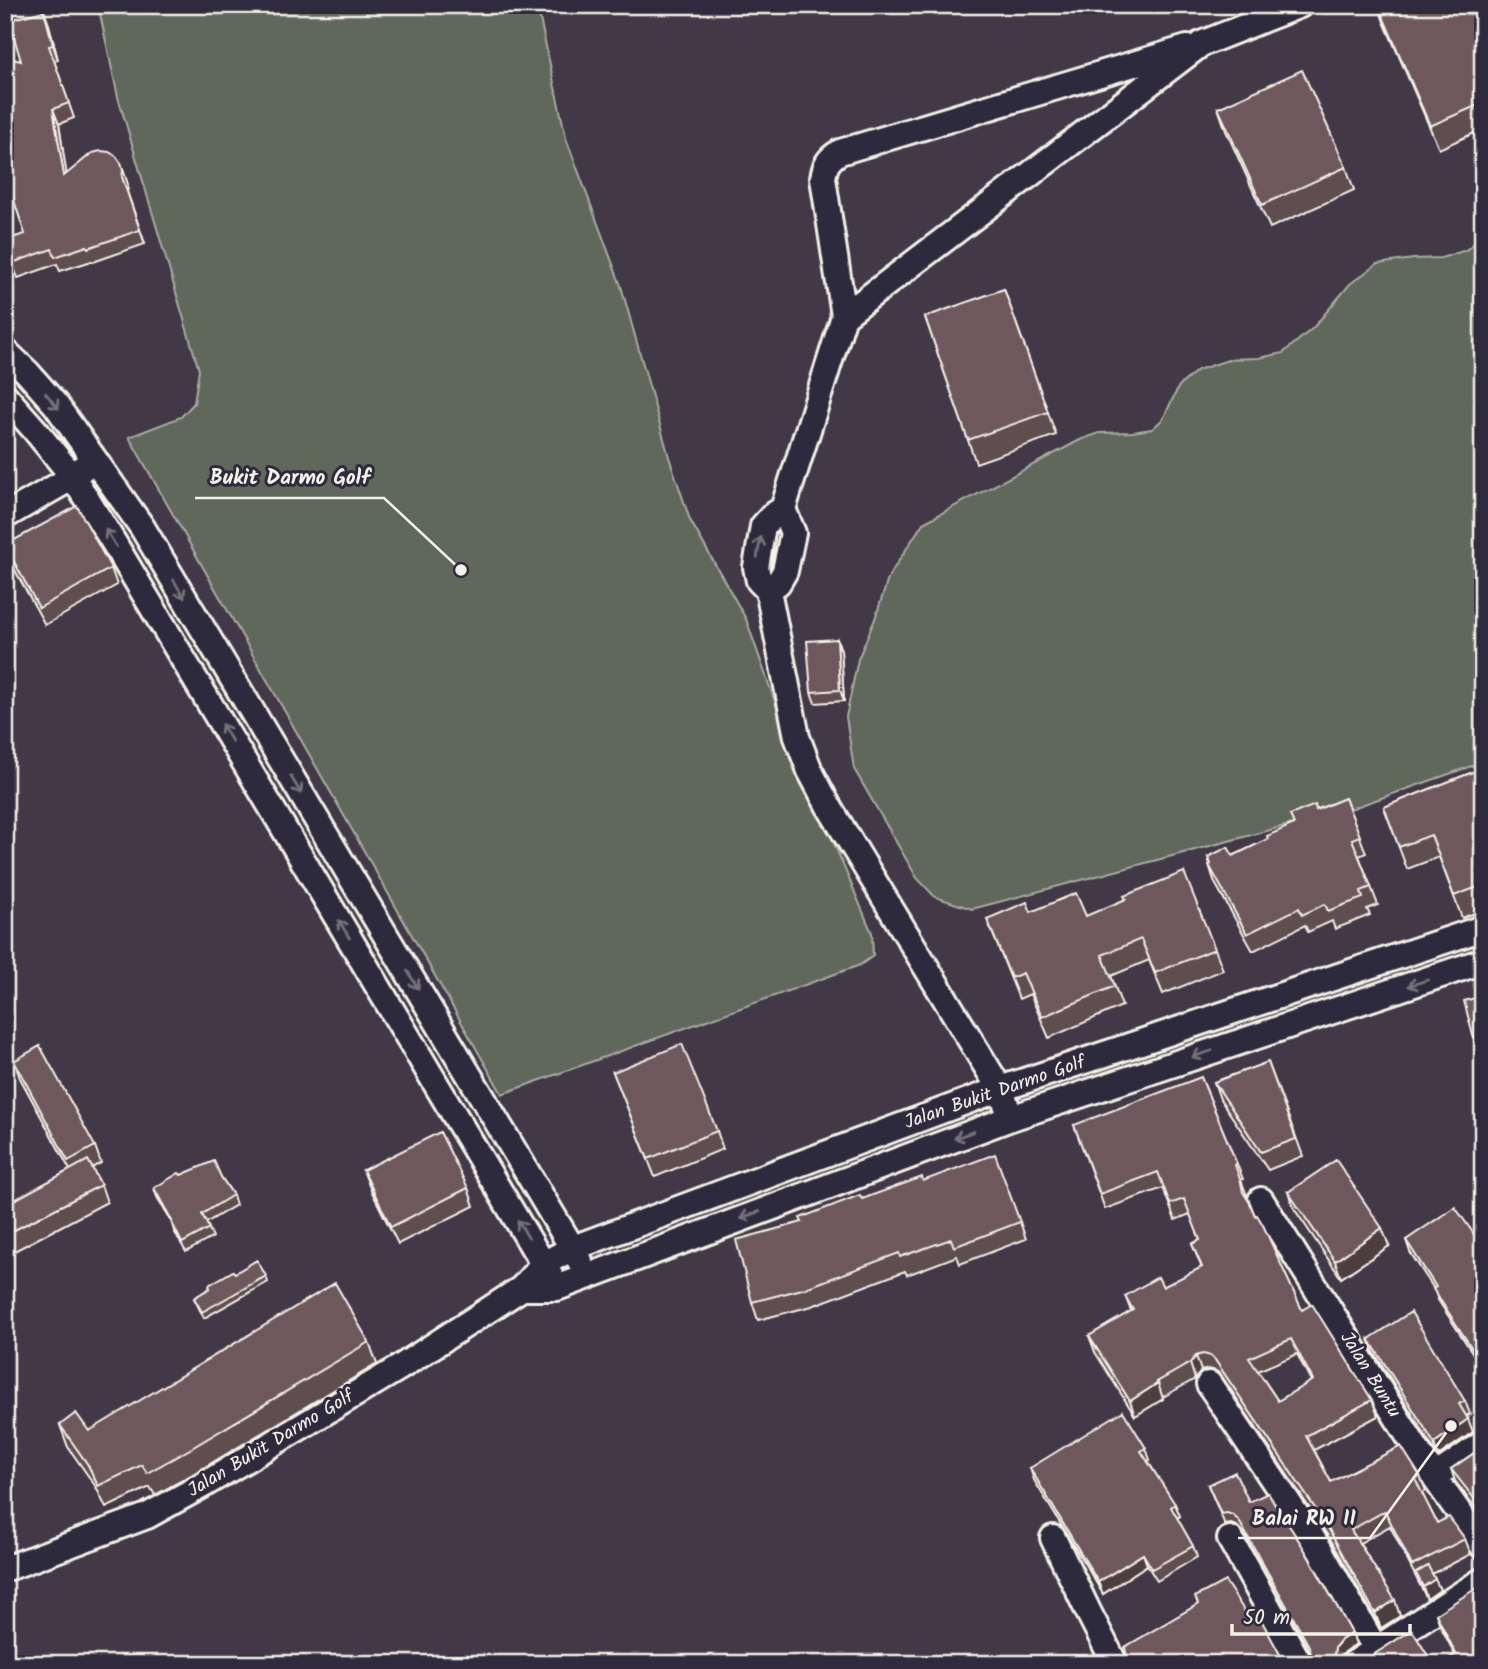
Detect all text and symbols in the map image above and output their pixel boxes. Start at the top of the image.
one-way arrow [44,392,60,410]
callout: Bukit Darmo Golf [195,456,384,498]
text: Bukit Darmo Golf [210,462,372,495]
one-way arrow [103,528,117,548]
one-way arrow [753,536,766,558]
one-way arrow [172,579,186,599]
one-way arrow [220,724,234,744]
one-way arrow [289,774,303,794]
one-way arrow [336,919,350,939]
one-way arrow [406,969,420,989]
one-way arrow [1407,977,1429,990]
street label: Jalan Bukit Darmo Golf [900,1047,1091,1138]
one-way arrow [1191,1048,1213,1061]
one-way arrow [953,1130,975,1143]
one-way arrow [740,1210,762,1222]
one-way arrow [515,1220,529,1240]
street label: Jalan Buntu [1332,1326,1408,1424]
street label: Jalan Bukit Darmo Golf [182,1381,362,1506]
callout: Balai RW II [1238,1496,1370,1538]
text: Balai RW II [1252,1503,1356,1536]
scale bar [1232,1592,1411,1636]
text: 50 m [1243,1602,1290,1635]

